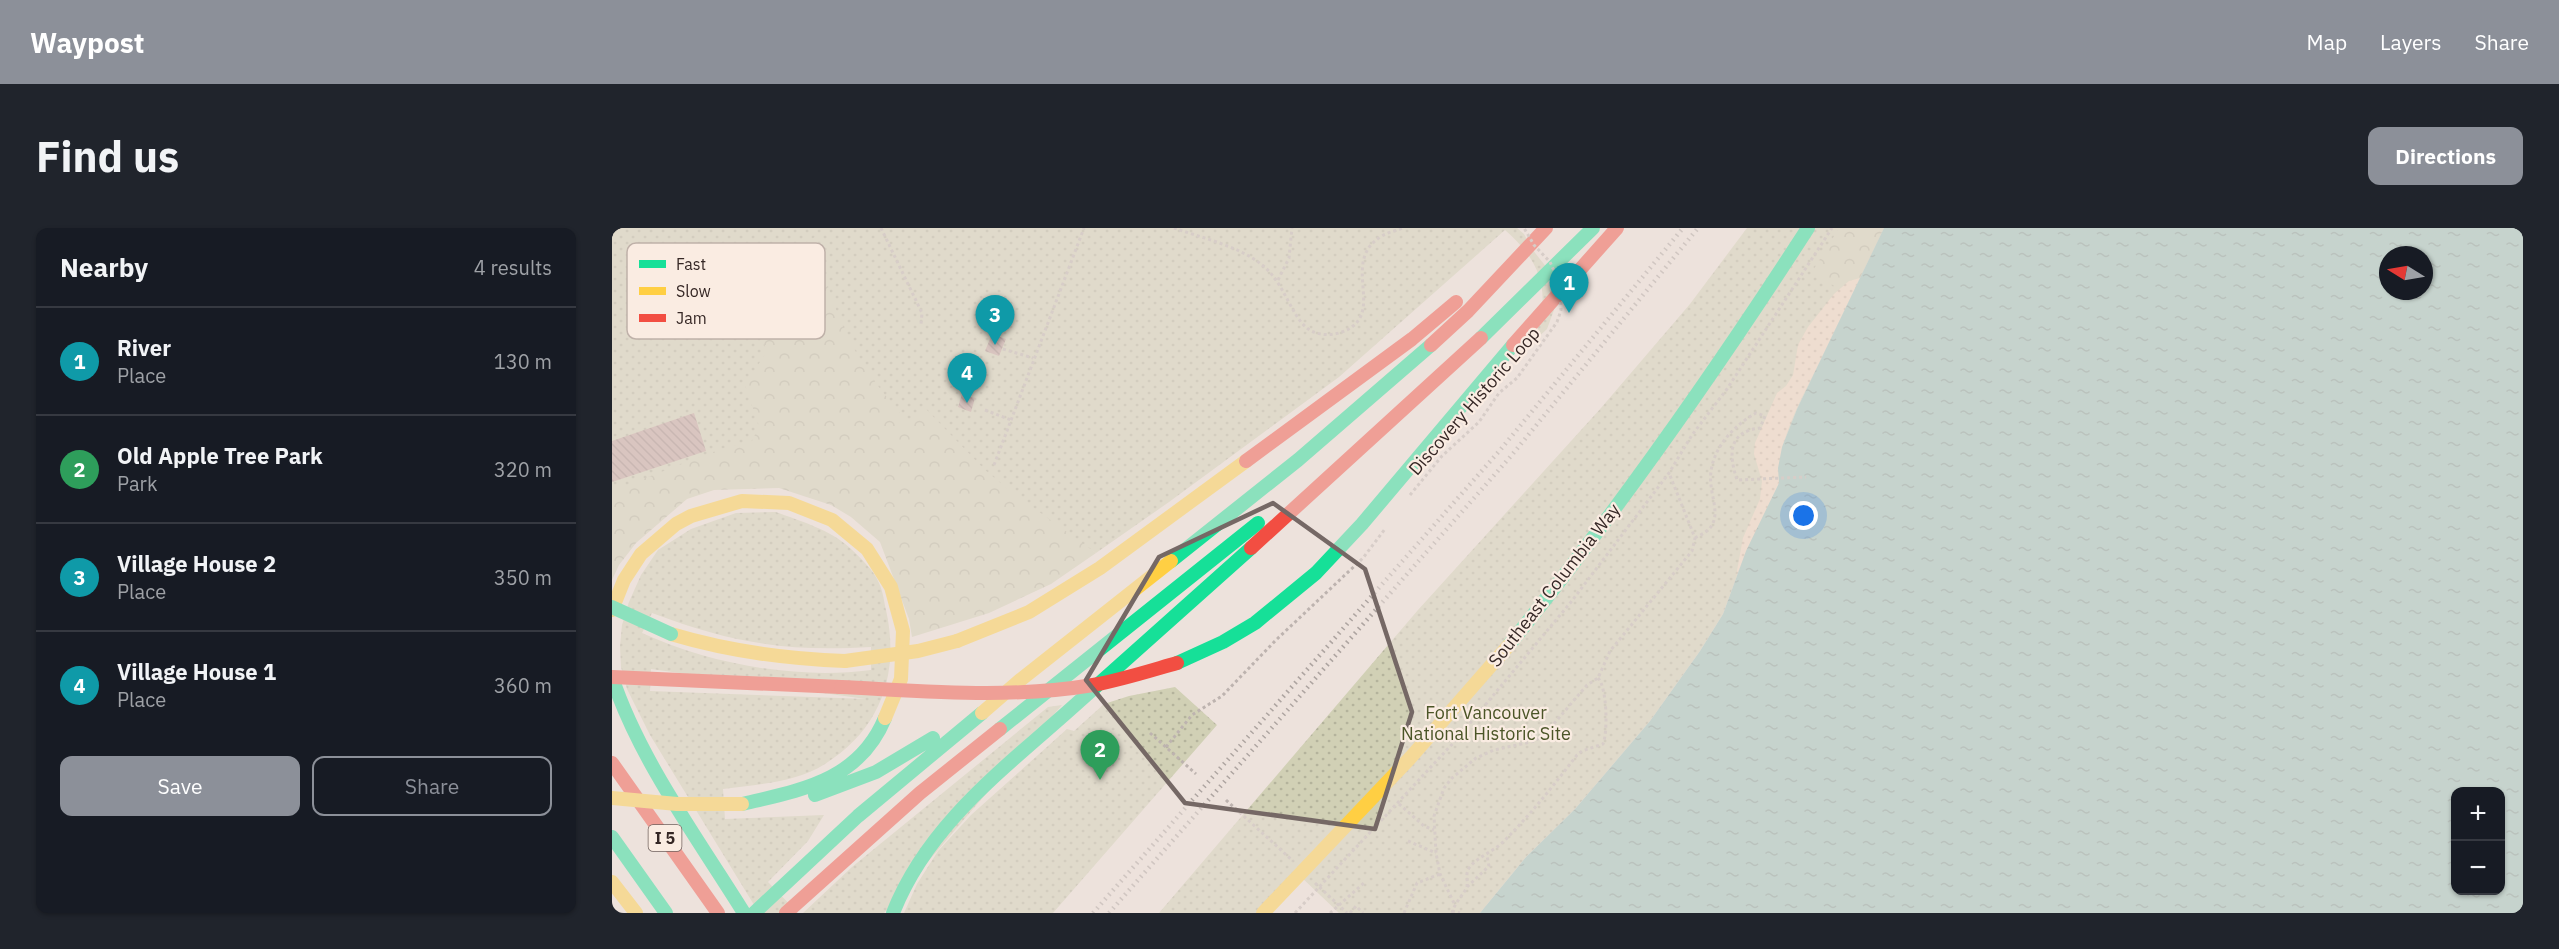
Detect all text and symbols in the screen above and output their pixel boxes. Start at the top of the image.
text: Waypost [30,24,144,61]
text: Map [2307,28,2347,56]
text: Layers [2380,28,2442,56]
text: Share [2475,28,2529,56]
button: Directions [2368,127,2523,185]
text: Find us [36,129,179,184]
legend [627,243,825,339]
north arrow [2379,246,2433,300]
text: Nearby [60,250,148,284]
text: 4 results [474,254,552,281]
text: Fast [676,254,706,274]
pin: 1 [1550,264,1588,313]
text: Slow [676,281,711,301]
pin: 3 [976,296,1015,345]
text: Jam [676,308,707,328]
street label: Discovery Historic Loop [1403,322,1545,480]
text: River [117,333,171,362]
text: 1 [74,348,86,375]
text: 130 m [494,348,552,375]
pin: 4 [948,354,986,403]
text: Place [117,362,166,389]
text: Old Apple Tree Park [117,441,323,470]
text: 2 [74,456,86,483]
text: 320 m [494,456,552,483]
text: Park [117,470,157,497]
street label: Southeast Columbia Way [1483,499,1625,671]
your location [1789,501,1818,530]
text: Village House 2 [117,549,276,578]
text: 3 [74,564,86,591]
text: 350 m [494,564,552,591]
text: Place [117,578,166,605]
text: Village House 1 [117,657,276,686]
text: 4 [74,672,86,699]
text: 360 m [494,672,552,699]
text: Place [117,686,166,713]
park label: Fort Vancouver National Historic Site [1401,701,1571,745]
pin: 2 [1080,730,1120,780]
button: Save [60,756,300,816]
button: Share [312,756,552,816]
map controls [2451,787,2505,895]
button: + [2451,787,2505,841]
road number: I 5 [648,825,682,851]
button: − [2451,841,2505,895]

